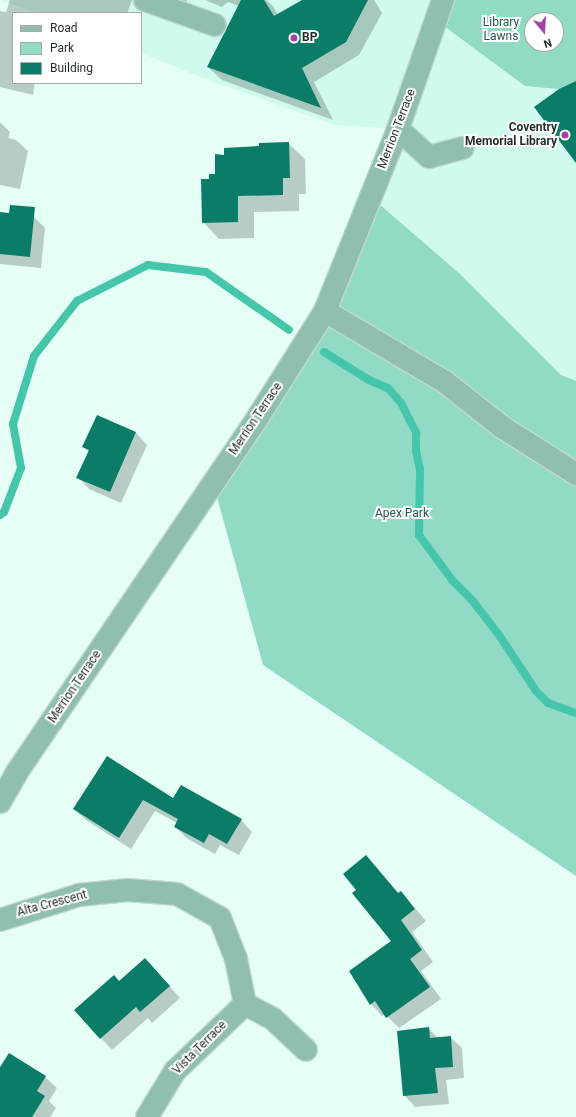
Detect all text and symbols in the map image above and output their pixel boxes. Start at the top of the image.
legend [12,12,142,84]
north arrow [524,12,564,52]
park label: Library Lawns [483,16,519,44]
text: Road [50,21,78,35]
place label: BP [302,31,317,45]
marker: BP [289,33,299,43]
text: N [542,36,553,50]
text: Park [50,41,74,55]
text: Building [50,61,93,75]
street label: Merrion Terrace [375,87,419,171]
place label: Coventry Memorial Library [465,121,557,149]
marker: Coventry Memorial Library [560,130,570,140]
street label: Merrion Terrace [226,380,286,458]
park label: Apex Park [375,507,429,521]
street label: Merrion Terrace [45,648,105,726]
street label: Alta Crescent [16,888,88,920]
street label: Vista Terrace [170,1018,230,1078]

